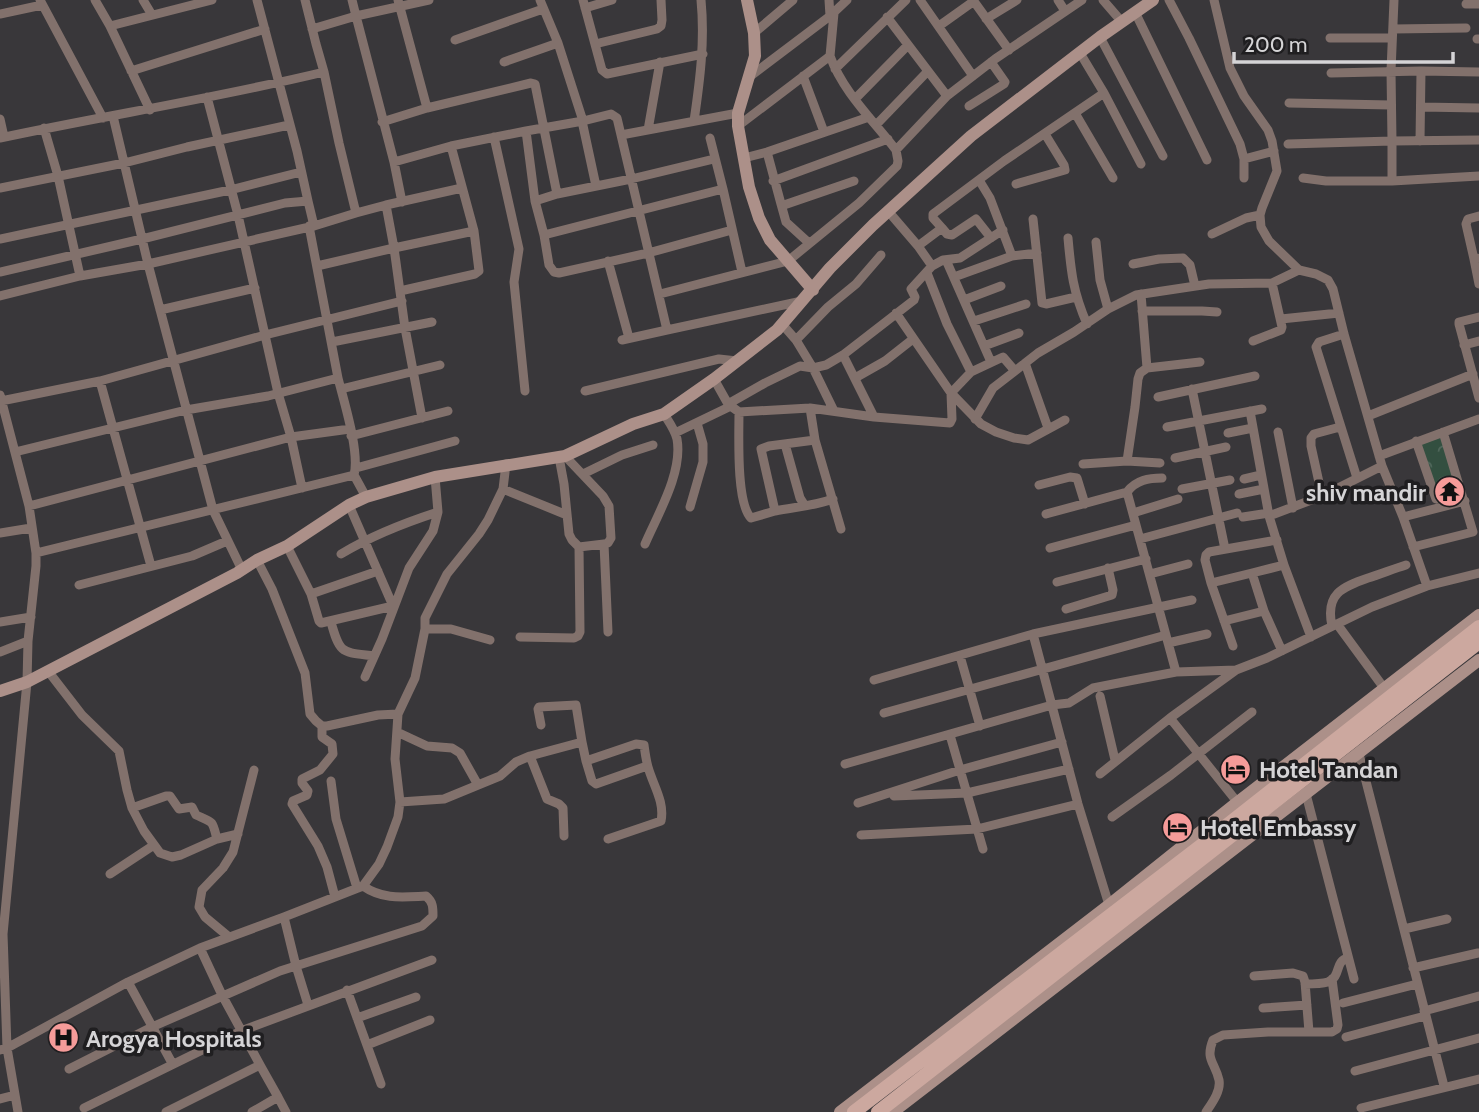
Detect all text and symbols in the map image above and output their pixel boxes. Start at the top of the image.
scale bar [1234,21,1453,65]
text: 200 m [1244,32,1307,57]
temple icon: shiv mandir [1432,475,1466,509]
place label: shiv mandir [1306,478,1426,507]
hotel icon: Hotel Tandan [1219,752,1253,786]
place label: Hotel Tandan [1259,755,1398,784]
hotel icon: Hotel Embassy [1160,810,1194,844]
place label: Hotel Embassy [1200,813,1356,842]
hospital icon: Arogya Hospitals [46,1021,80,1055]
place label: Arogya Hospitals [86,1024,262,1053]

